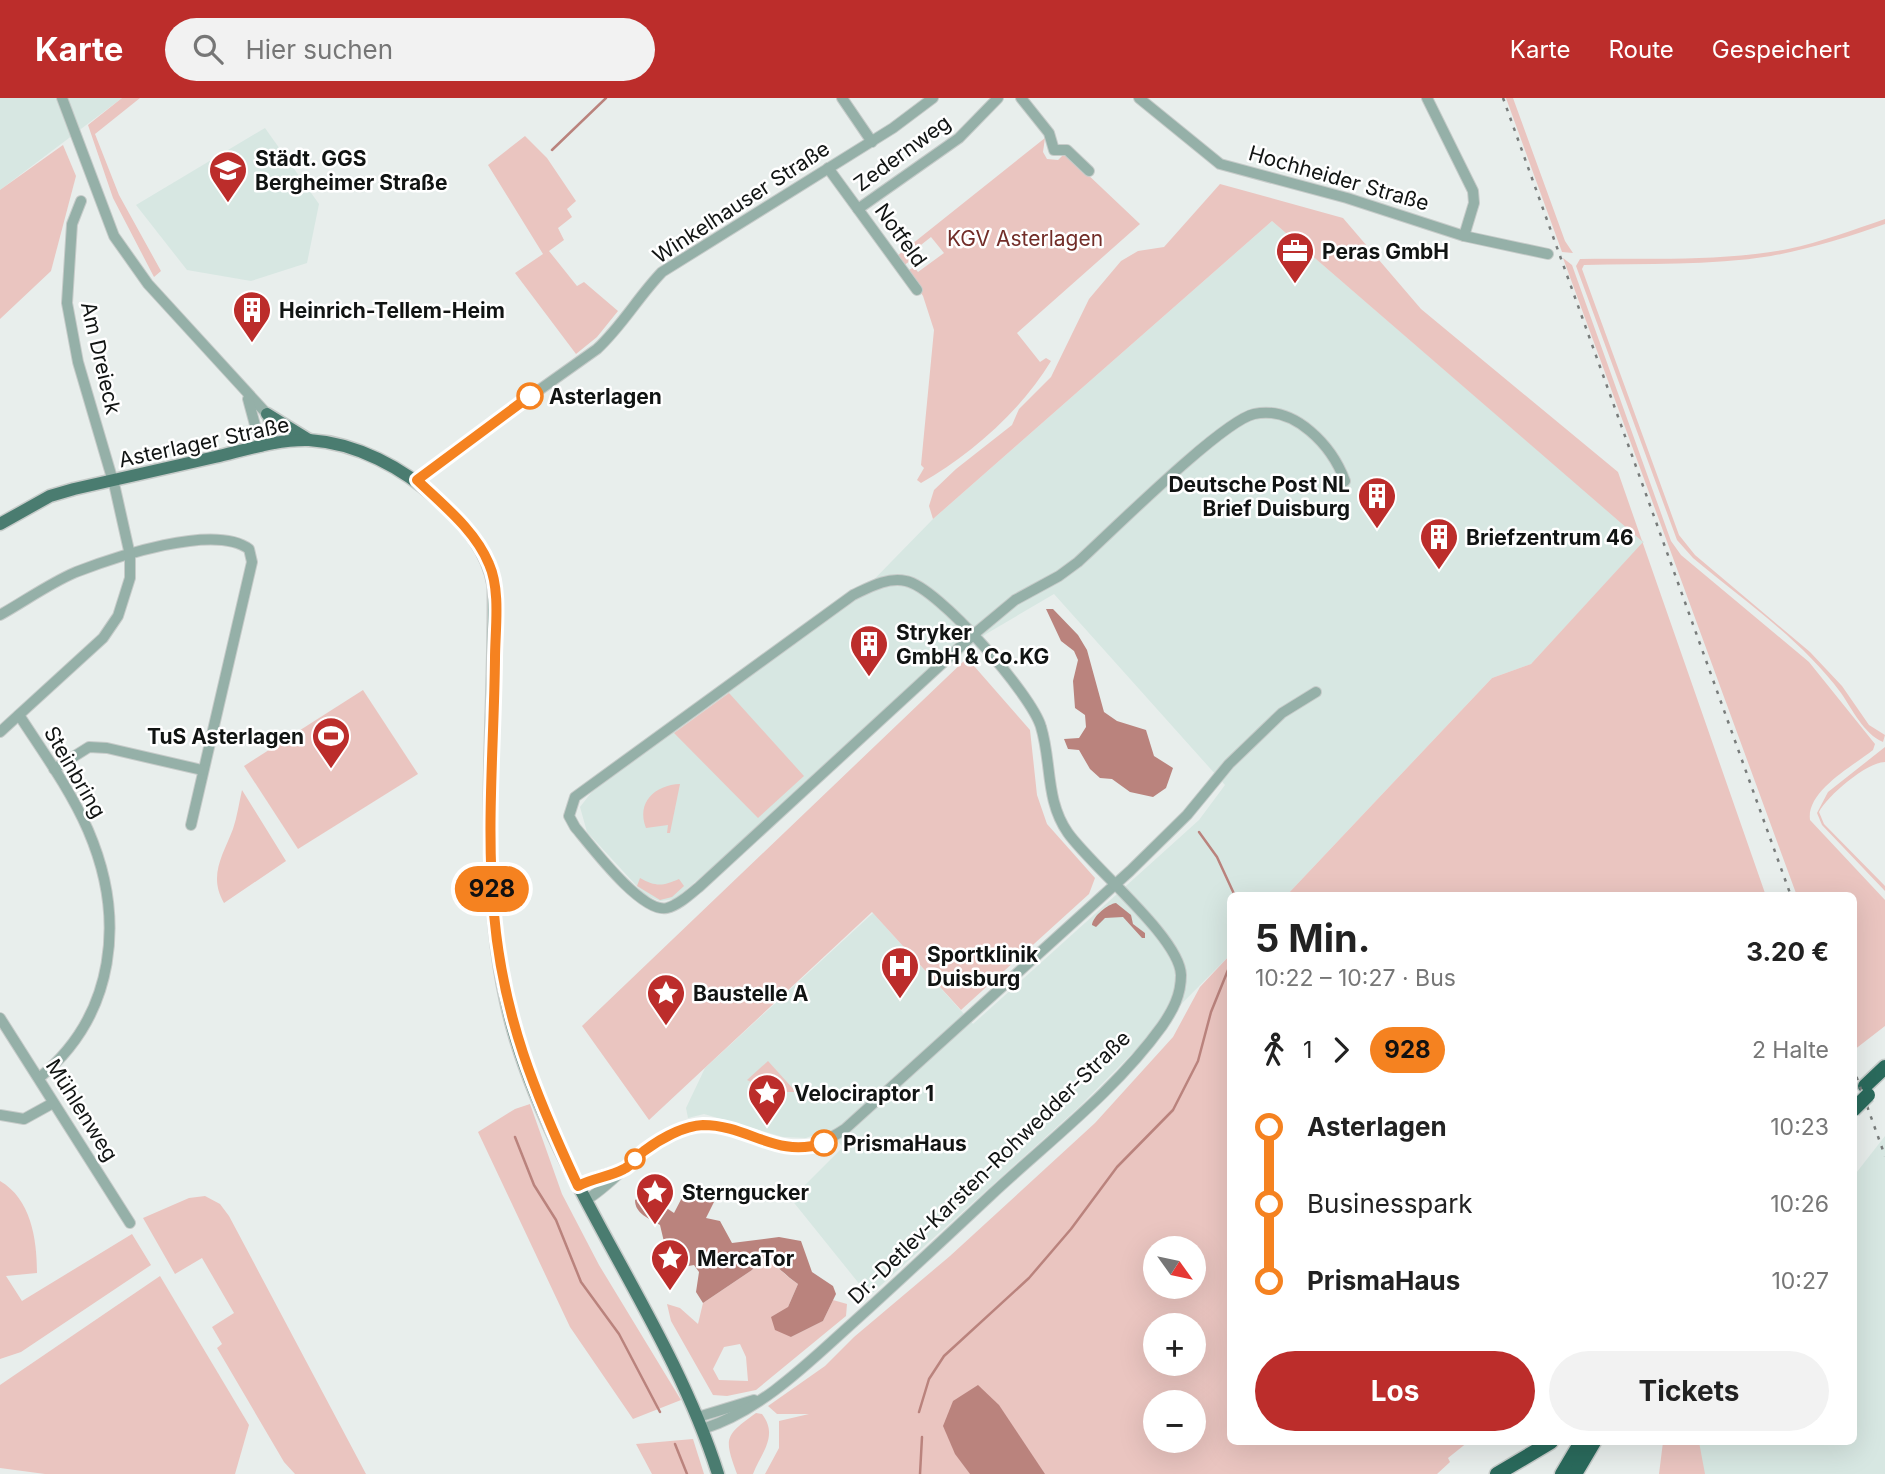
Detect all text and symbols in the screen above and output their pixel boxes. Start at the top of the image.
search box [165,18,655,81]
text: Karte [35,29,123,69]
icon: search [189,30,227,68]
text: Hier suchen [245,34,393,65]
text: Karte [1510,35,1570,64]
text: Route [1608,35,1674,64]
text: Gespeichert [1712,35,1850,64]
street label: Zedernweg [849,110,955,196]
street label: Winkelhauser Straße [648,136,834,268]
street label: Hochheider Straße [1246,140,1432,216]
place label: Städt. GGS Bergheimer Straße [255,146,447,195]
school or university icon: Städt. GGS Bergheimer Straße [207,149,249,204]
street label: Notfeld [870,198,932,272]
park label: KGV Asterlagen [947,226,1103,251]
office icon: Peras GmbH [1274,230,1316,285]
place label: Peras GmbH [1322,239,1449,264]
building icon: Heinrich-Tellem-Heim [231,289,273,344]
place label: Heinrich-Tellem-Heim [279,298,505,323]
street label: Am Dreieck [76,299,126,417]
marker: Asterlagen [517,383,543,409]
place label: Asterlagen [549,384,662,409]
street label: Asterlager Straße [116,412,292,472]
place label: Deutsche Post NL Brief Duisburg [1168,472,1350,521]
building icon: Deutsche Post NL Brief Duisburg [1356,475,1398,530]
building icon: Briefzentrum 46 [1418,516,1460,571]
place label: Briefzentrum 46 [1466,525,1634,550]
place label: Stryker GmbH & Co.KG [896,620,1049,669]
building icon: Stryker GmbH & Co.KG [848,623,890,678]
sports icon: TuS Asterlagen [310,715,352,770]
street label: Steinbring [39,722,111,822]
place label: TuS Asterlagen [147,724,304,749]
line badge: 928 [452,866,532,912]
text: 928 [469,874,515,903]
text: 5 Min. [1255,915,1370,961]
text: 3.20 € [1746,936,1829,967]
place label: Sportklinik Duisburg [927,942,1039,991]
hospital icon: Sportklinik Duisburg [879,945,921,1000]
text: 10:22 – 10:27 · Bus [1255,964,1456,992]
place icon: Baustelle A [645,972,687,1027]
place label: Baustelle A [693,981,809,1006]
street label: Dr.-Detlev-Karsten-Rohwedder-Straße [843,1025,1135,1309]
icon: walk [1255,1031,1293,1069]
icon: forward [1322,1031,1360,1069]
text: 928 [1384,1035,1431,1064]
text: 1 [1303,1036,1312,1064]
text: 2 Halte [1752,1036,1829,1064]
street label: Mühlenweg [41,1054,123,1166]
place icon: Velociraptor 1 [746,1072,788,1127]
place label: Velociraptor 1 [794,1081,934,1106]
text: Asterlagen [1307,1111,1447,1142]
text: 10:23 [1770,1113,1829,1141]
marker: PrismaHaus [811,1130,837,1156]
place label: PrismaHaus [843,1131,967,1156]
unlabelled marker [625,1149,645,1169]
place icon: Sterngucker [634,1171,676,1226]
place label: Sterngucker [682,1180,809,1205]
text: Businesspark [1307,1188,1473,1219]
text: 10:26 [1770,1190,1829,1218]
north arrow [1143,1236,1206,1298]
map controls [1143,1236,1206,1453]
place icon: MercaTor [649,1237,691,1292]
place label: MercaTor [697,1246,795,1271]
text: PrismaHaus [1307,1265,1460,1296]
text: 10:27 [1771,1267,1829,1295]
button: + [1143,1313,1206,1376]
button: Los [1255,1351,1535,1431]
button: Tickets [1549,1351,1829,1431]
button: − [1143,1390,1206,1453]

